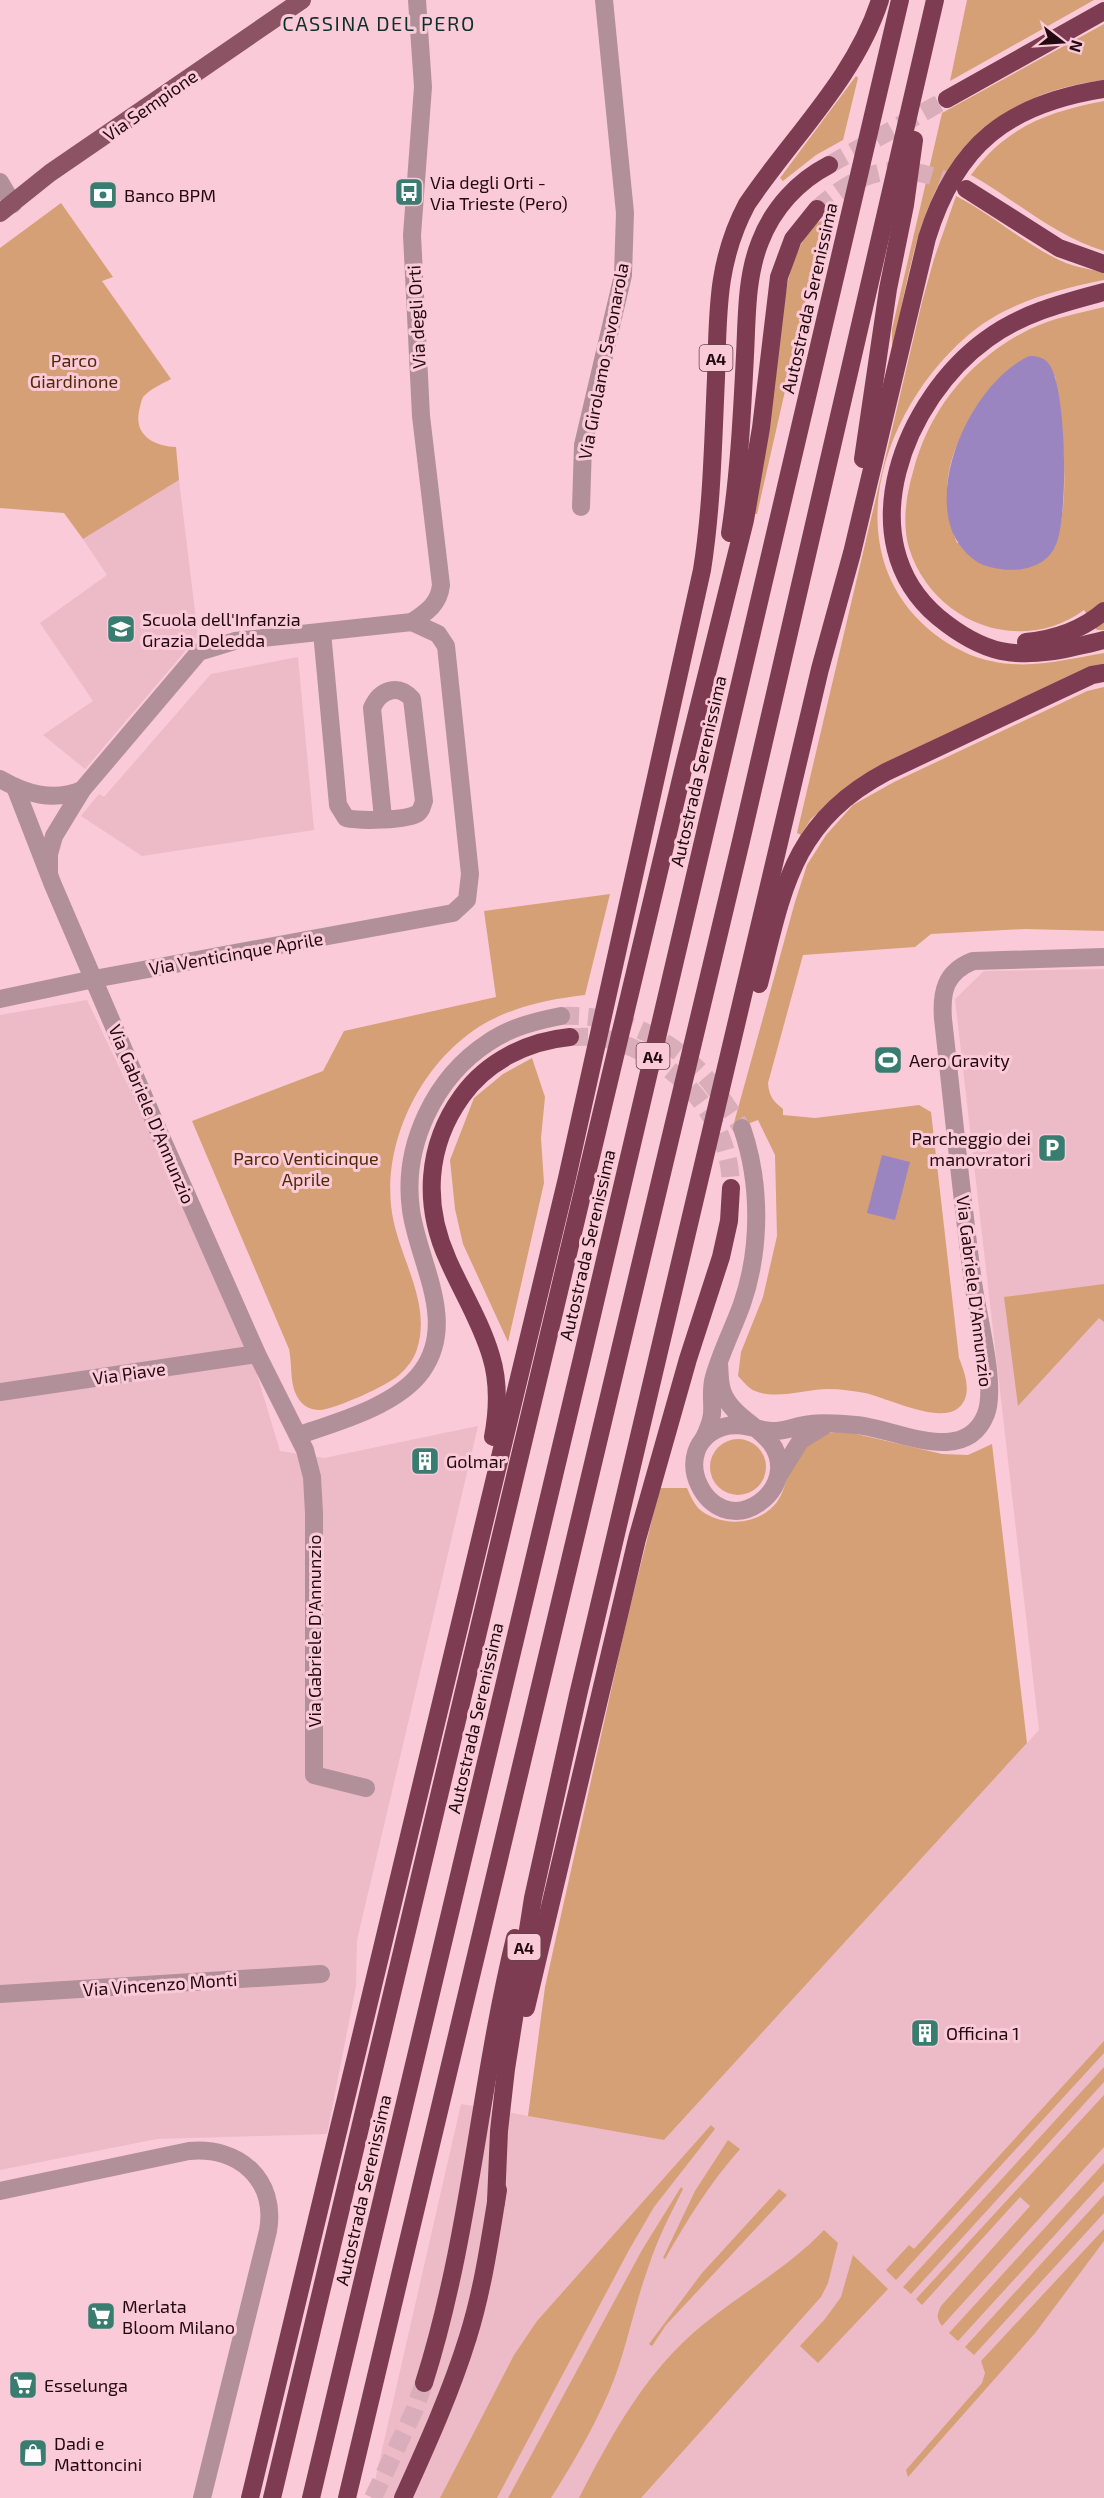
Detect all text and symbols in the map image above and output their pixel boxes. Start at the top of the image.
district label: CASSINA DEL PERO [282,11,476,35]
north arrow [1032,12,1092,72]
text: N [1066,38,1088,55]
street label: Via Sempione [99,64,201,146]
place label: Via degli Orti - Via Trieste (Pero) [430,171,568,214]
bus stop icon: Via degli Orti - Via Trieste (Pero) [393,176,425,208]
bank icon: Banco BPM [87,179,119,211]
place label: Banco BPM [124,184,216,206]
street label: Autostrada Serenissima [776,200,842,396]
street label: Via Girolamo Savonarola [573,261,633,461]
street label: Via degli Orti [402,265,430,369]
road number: A4 [700,345,732,371]
park label: Parco Giardinone [30,349,118,392]
place label: Scuola dell'Infanzia Grazia Deledda [142,608,301,651]
school or university icon: Scuola dell'Infanzia Grazia Deledda [105,613,137,645]
street label: Autostrada Serenissima [665,673,731,869]
street label: Via Venticinque Aprile [147,927,325,979]
street label: Via Gabriele D'Annunzio [104,1021,200,1207]
road number: A4 [636,1043,670,1069]
sports icon: Aero Gravity [872,1044,904,1076]
place label: Aero Gravity [909,1049,1010,1071]
place label: Parcheggio dei manovratori [911,1127,1031,1170]
parking icon: Parcheggio dei manovratori [1036,1132,1068,1164]
park label: Parco Venticinque Aprile [233,1147,379,1190]
street label: Autostrada Serenissima [554,1147,620,1343]
street label: Via Gabriele D'Annunzio [952,1194,998,1388]
street label: Via Piave [91,1357,167,1389]
building icon: Golmar [409,1445,441,1477]
place label: Golmar [446,1450,506,1472]
street label: Via Gabriele D'Annunzio [303,1535,325,1727]
street label: Autostrada Serenissima [442,1620,508,1816]
road number: A4 [508,1934,540,1960]
street label: Via Vincenzo Monti [82,1968,238,2000]
building icon: Officina 1 [909,2017,941,2049]
place label: Officina 1 [946,2022,1020,2044]
street label: Autostrada Serenissima [330,2092,396,2288]
place label: Merlata Bloom Milano [122,2295,235,2338]
supermarket icon: Merlata Bloom Milano [85,2300,117,2332]
supermarket icon: Esselunga [7,2369,39,2401]
place label: Esselunga [44,2374,128,2396]
place label: Dadi e Mattoncini [54,2432,142,2475]
shop icon: Dadi e Mattoncini [17,2437,49,2469]

